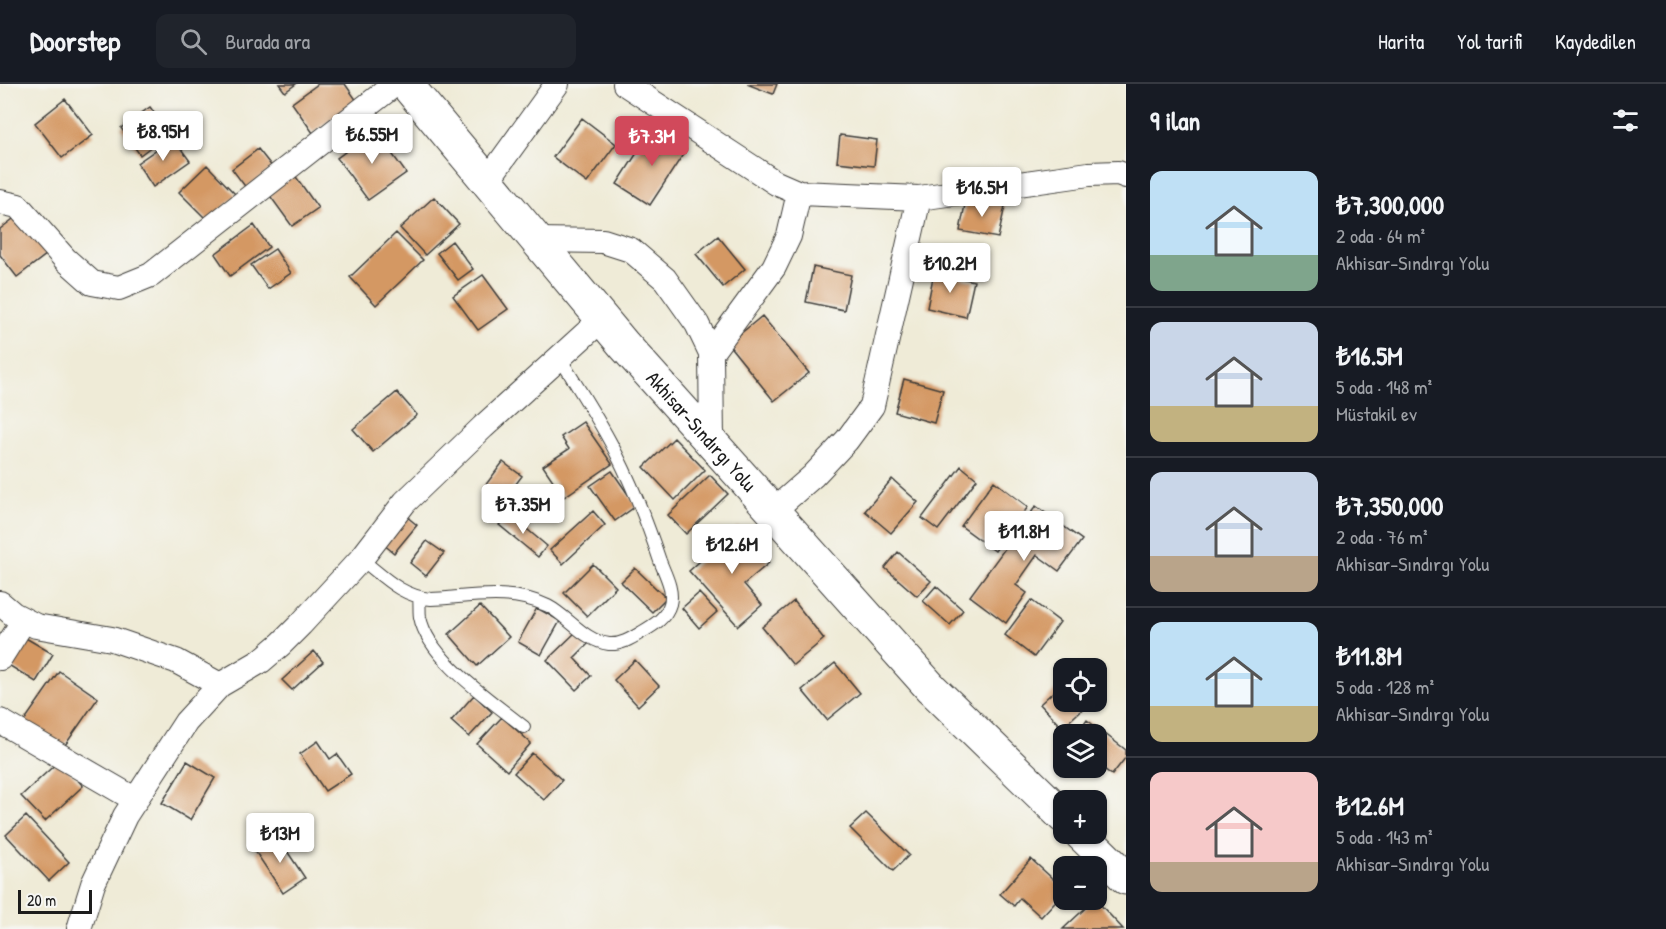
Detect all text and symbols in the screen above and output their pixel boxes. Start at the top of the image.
search box [156,14,576,68]
text: Doorstep [30,22,120,60]
icon: search [177,25,210,58]
text: Burada ara [225,26,310,56]
text: Harita [1378,27,1424,56]
text: Yol tarifi [1457,27,1522,56]
text: Kaydedilen [1555,27,1636,56]
text: 9 ilan [1150,103,1200,138]
icon: filters [1609,104,1642,137]
pin: ₺8.95M [114,111,212,162]
pin: ₺6.55M [323,114,421,165]
pin: ₺7.3M [610,116,694,167]
text: ₺8.95M [137,117,189,144]
text: ₺6.55M [346,120,398,147]
text: ₺7.3M [629,122,675,149]
pin: ₺16.5M [933,167,1031,218]
text: ₺16.5M [956,173,1008,200]
text: ₺7,300,000 [1336,187,1444,222]
icon: home [1198,195,1270,267]
text: 2 oda · 64 m² [1336,222,1425,249]
pin: ₺10.2M [901,243,999,294]
text: ₺10.2M [923,249,977,276]
text: Akhisar-Sındırgı Yolu [1336,249,1489,276]
text: ₺16.5M [1336,338,1403,373]
icon: home [1198,346,1270,418]
street label: Akhisar-Sındırgı Yolu [641,365,763,497]
text: 5 oda · 148 m² [1336,373,1432,400]
text: Müstakil ev [1336,400,1417,427]
pin: ₺7.35M [474,484,572,535]
text: ₺7,350,000 [1336,488,1443,523]
text: ₺7.35M [496,490,550,517]
icon: home [1198,496,1270,568]
pin: ₺11.8M [975,511,1073,562]
text: ₺11.8M [999,517,1049,544]
text: 2 oda · 76 m² [1336,523,1428,550]
pin: ₺12.6M [683,524,781,575]
text: ₺12.6M [706,530,758,557]
text: Akhisar-Sındırgı Yolu [1336,550,1489,577]
text: ₺11.8M [1336,638,1402,673]
icon: home [1198,646,1270,718]
map controls [1053,658,1107,910]
button: locate [1053,658,1107,712]
text: 5 oda · 128 m² [1336,673,1434,700]
text: Akhisar-Sındırgı Yolu [1336,700,1489,727]
button: layers [1053,724,1107,778]
text: ₺12.6M [1336,788,1404,823]
button: + [1053,790,1107,844]
icon: home [1198,796,1270,868]
pin: ₺13M [244,813,316,864]
text: ₺13M [260,819,300,846]
text: 5 oda · 143 m² [1336,823,1432,850]
text: Akhisar-Sındırgı Yolu [1336,850,1489,877]
button: − [1053,856,1107,910]
scale bar [18,887,92,914]
text: 20 m [27,889,56,911]

